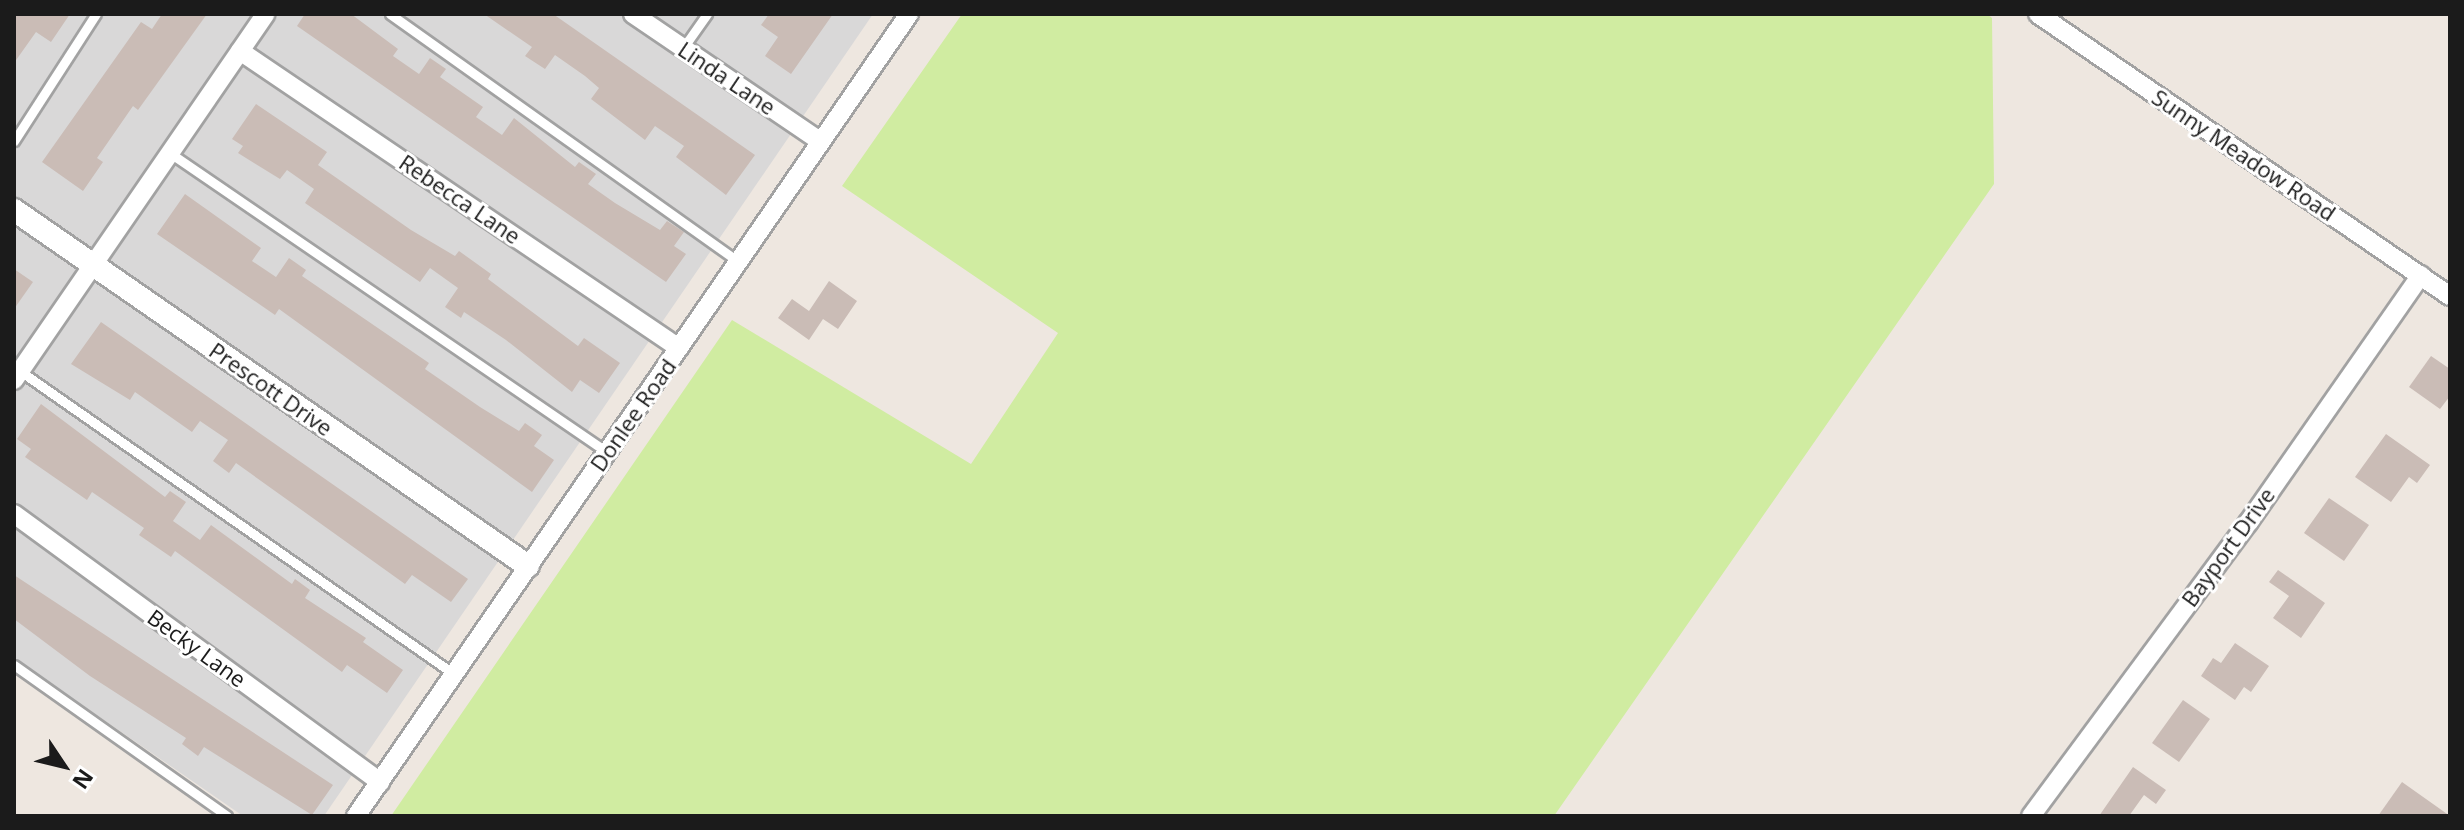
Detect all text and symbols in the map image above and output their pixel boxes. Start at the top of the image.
street label: Linda Lane [673,36,781,120]
street label: Sunny Meadow Road [2147,84,2341,226]
street label: Rebecca Lane [394,149,526,249]
street label: Prescott Drive [204,337,338,441]
street label: Donlee Road [585,354,681,476]
street label: Bayport Drive [2176,482,2280,612]
street label: Becky Lane [143,604,251,692]
north arrow [24,726,104,806]
text: N [66,764,101,796]

